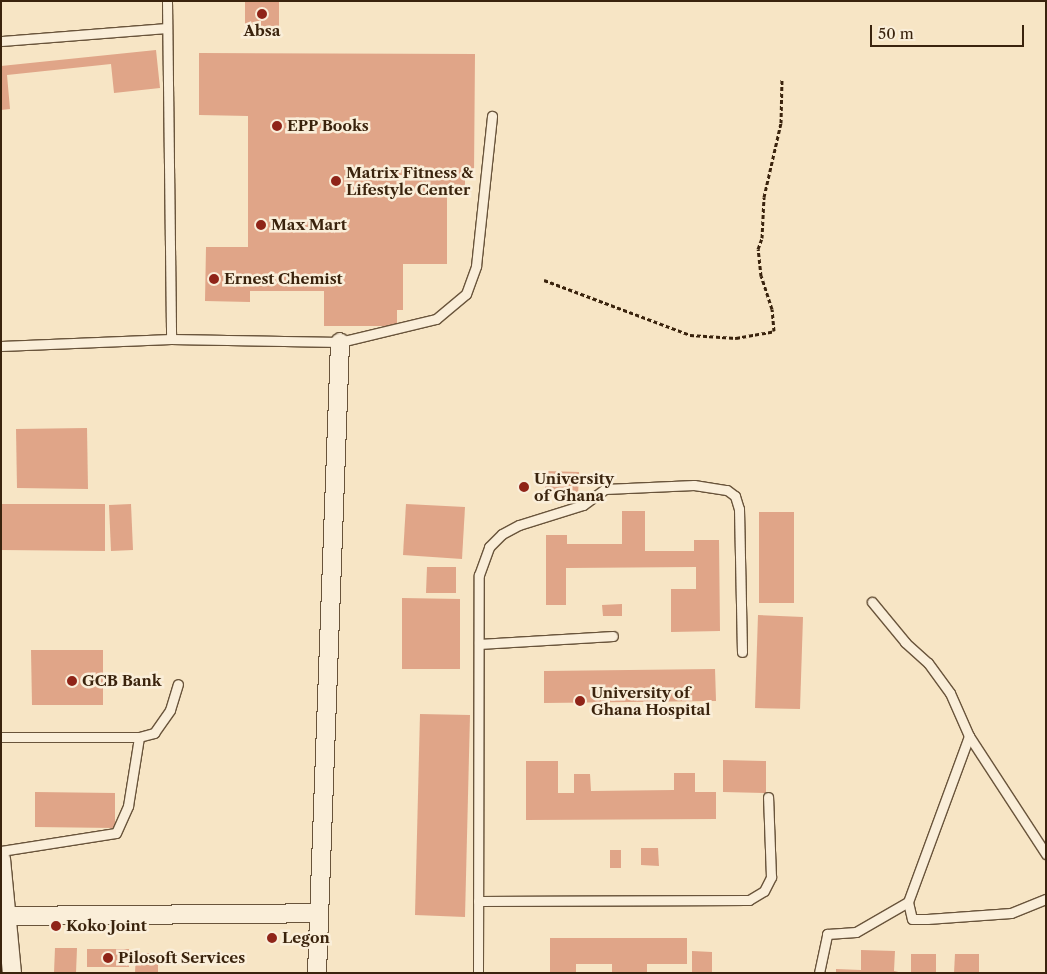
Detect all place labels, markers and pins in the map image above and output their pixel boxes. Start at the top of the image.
marker: Absa [256,8,268,20]
place label: Absa [243,22,281,40]
place label: EPP Books [287,117,369,135]
marker: EPP Books [271,120,283,132]
place label: Matrix Fitness & Lifestyle Center [346,163,473,198]
marker: Matrix Fitness & Lifestyle Center [330,175,342,187]
place label: Max Mart [271,216,347,234]
marker: Max Mart [255,219,267,231]
place label: Ernest Chemist [224,270,343,288]
marker: Ernest Chemist [208,273,220,285]
place label: University of Ghana [534,469,614,504]
marker: University of Ghana [518,481,530,493]
place label: GCB Bank [82,672,162,690]
marker: GCB Bank [66,675,78,687]
place label: University of Ghana Hospital [591,683,711,718]
marker: University of Ghana Hospital [573,694,587,708]
place label: Koko Joint [66,917,147,935]
marker: Koko Joint [50,920,62,932]
place label: Legon [282,929,330,947]
marker: Legon [266,932,278,944]
place label: Pilosoft Services [118,949,245,967]
marker: Pilosoft Services [102,952,114,964]

